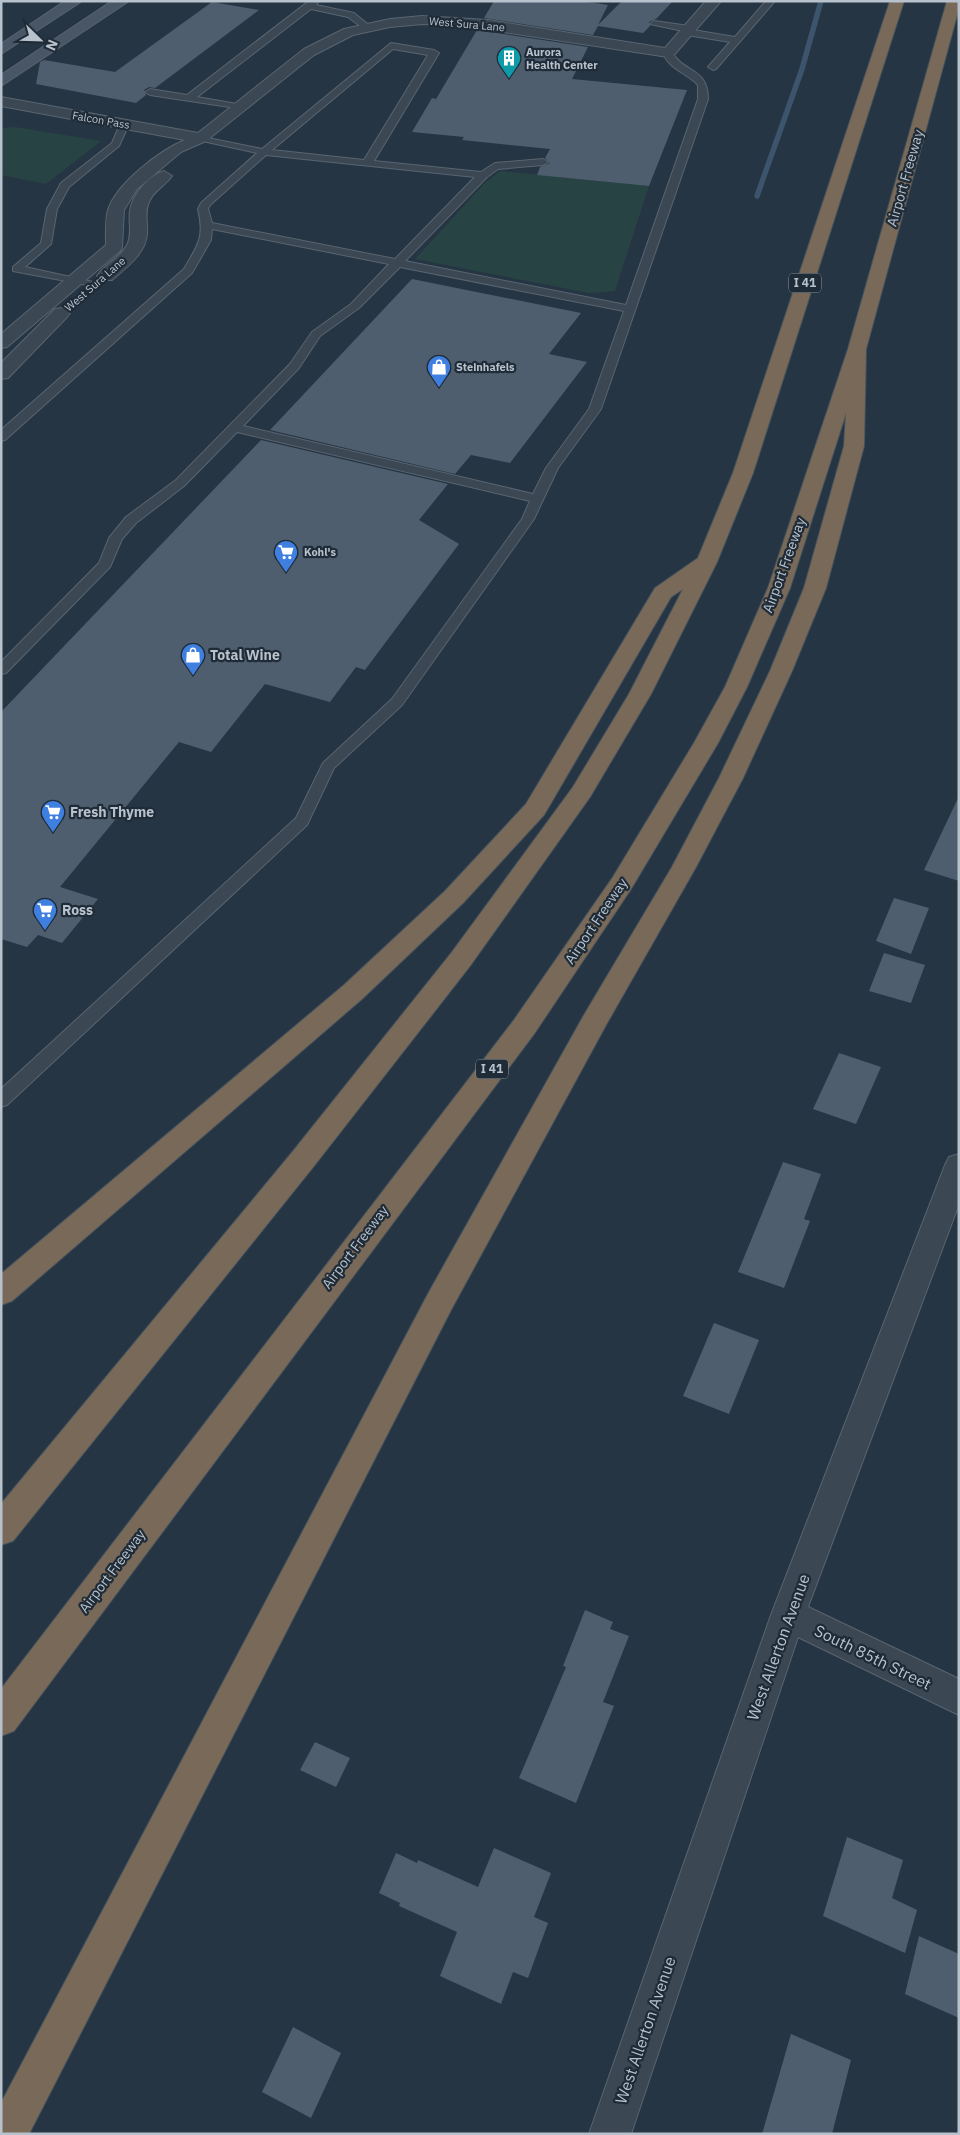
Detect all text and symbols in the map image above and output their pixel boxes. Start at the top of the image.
street label: West Sura Lane [428,14,506,34]
north arrow [15,15,65,65]
text: N [42,37,62,53]
building icon: Aurora Health Center [496,45,522,79]
place label: Aurora Health Center [526,45,598,72]
street label: Falcon Pass [71,108,131,132]
street label: Airport Freeway [883,127,927,229]
street label: West Sura Lane [62,254,128,314]
road number: I 41 [789,274,821,292]
shop icon: Steinhafels [426,354,452,388]
place label: Steinhafels [456,360,515,374]
street label: Airport Freeway [758,515,810,615]
supermarket icon: Kohl's [273,539,299,573]
place label: Kohl's [304,545,336,559]
shop icon: Total Wine [180,642,206,676]
place label: Total Wine [210,646,280,664]
supermarket icon: Fresh Thyme [40,799,66,833]
place label: Fresh Thyme [70,803,154,821]
street label: Airport Freeway [561,875,631,967]
supermarket icon: Ross [32,897,58,931]
place label: Ross [62,901,93,919]
road number: I 41 [476,1060,508,1078]
street label: Airport Freeway [318,1202,392,1292]
street label: Airport Freeway [75,1526,149,1616]
street label: West Allerton Avenue [742,1571,814,1723]
street label: South 85th Street [811,1620,935,1694]
street label: West Allerton Avenue [610,1954,680,2106]

